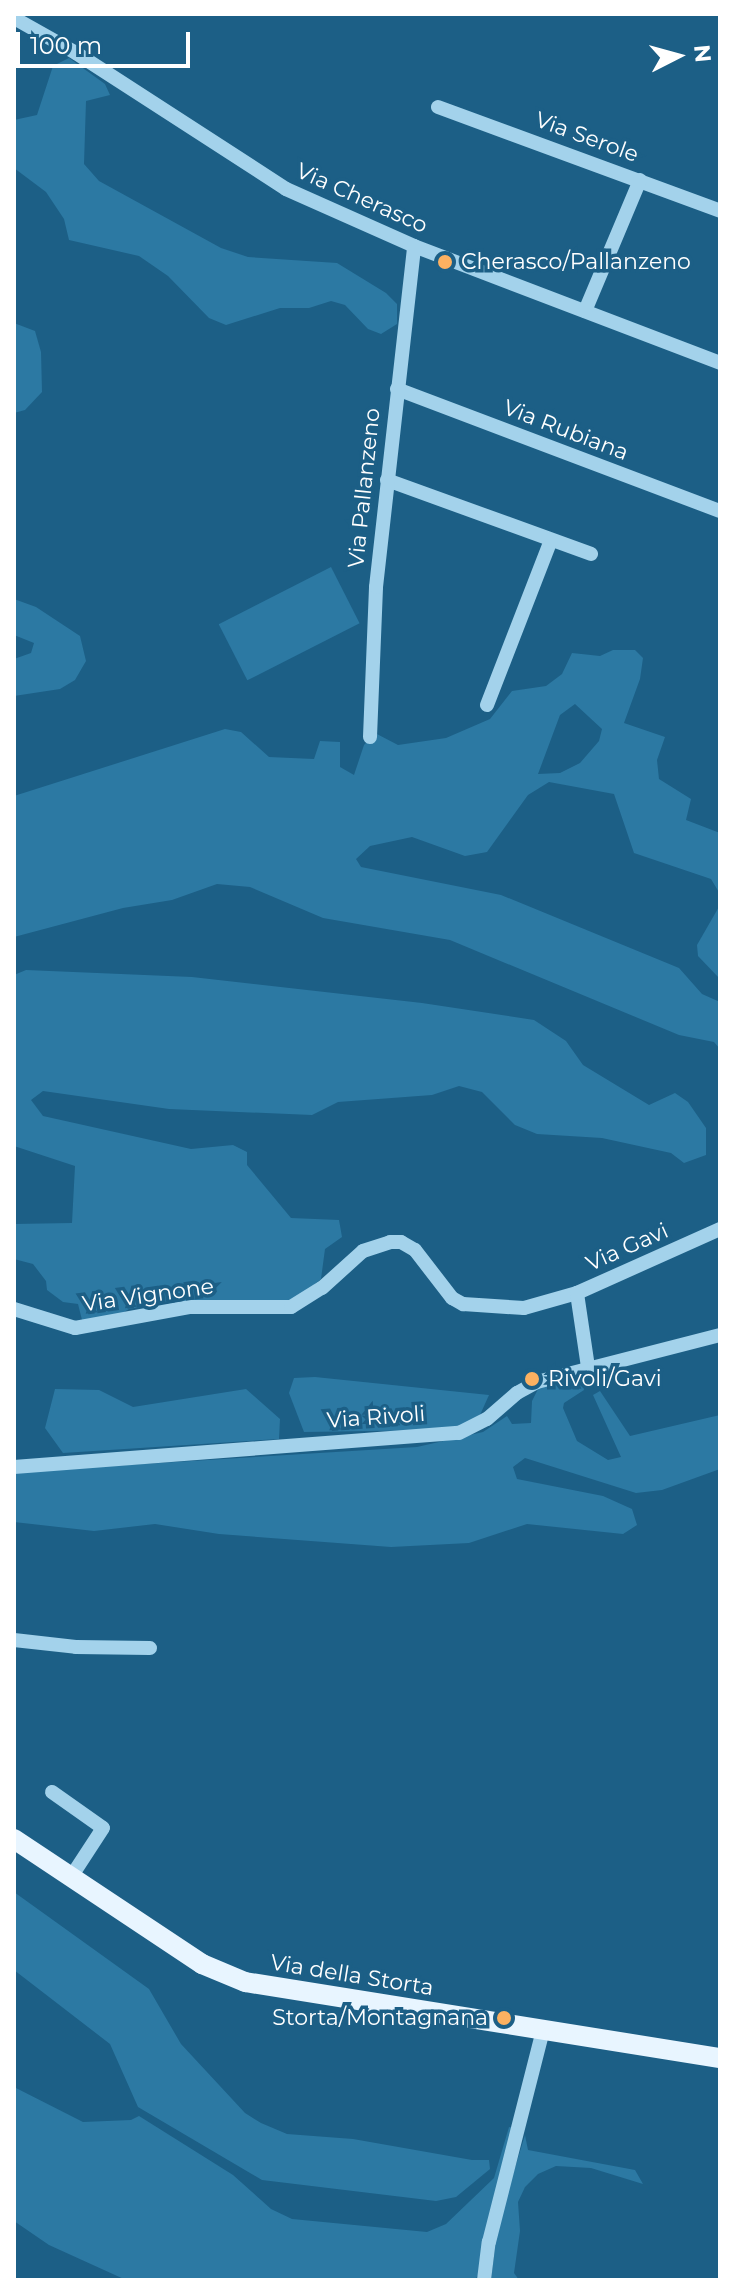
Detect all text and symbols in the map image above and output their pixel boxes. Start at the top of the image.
scale bar [20,16,194,66]
north arrow [638,16,718,96]
text: 100 m [30,31,102,60]
text: N [688,43,717,64]
street label: Via Serole [532,106,642,168]
street label: Via Cherasco [292,157,432,239]
place label: Cherasco/Pallanzeno [461,249,691,275]
marker: Cherasco/Pallanzeno [436,253,454,271]
street label: Via Rubiana [500,394,632,466]
street label: Via Pallanzeno [342,407,386,569]
street label: Via Gavi [582,1217,672,1277]
street label: Via Vignone [81,1273,215,1317]
place label: Rivoli/Gavi [548,1366,662,1392]
marker: Rivoli/Gavi [523,1370,541,1388]
street label: Via Rivoli [326,1400,426,1434]
street label: Via della Storta [269,1949,435,2001]
place label: Storta/Montagnana [272,2005,488,2031]
marker: Storta/Montagnana [495,2009,513,2027]

